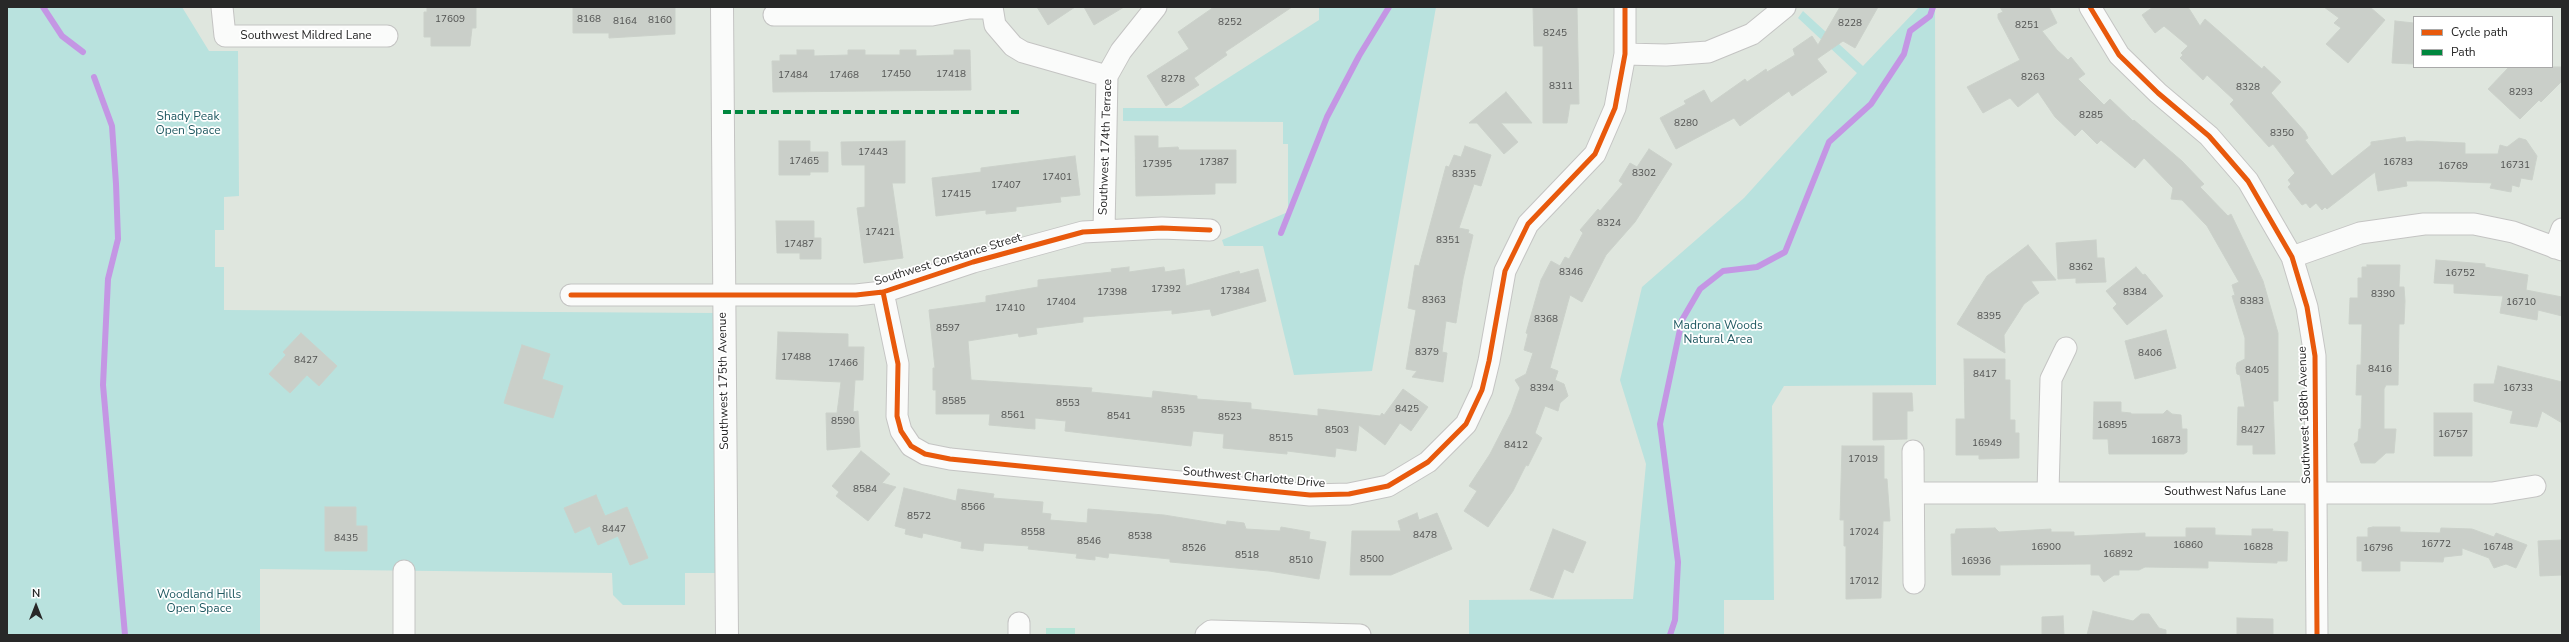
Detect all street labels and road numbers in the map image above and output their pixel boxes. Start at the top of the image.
street label: Southwest Mildred Lane [240,29,372,43]
street label: Southwest 174th Terrace [1096,79,1116,215]
street label: Southwest Constance Street [873,231,1023,289]
street label: Southwest 175th Avenue [716,312,732,450]
street label: Southwest 168th Avenue [2295,346,2315,484]
street label: Southwest Charlotte Drive [1182,465,1326,491]
street label: Southwest Nafus Lane [2164,485,2286,499]

